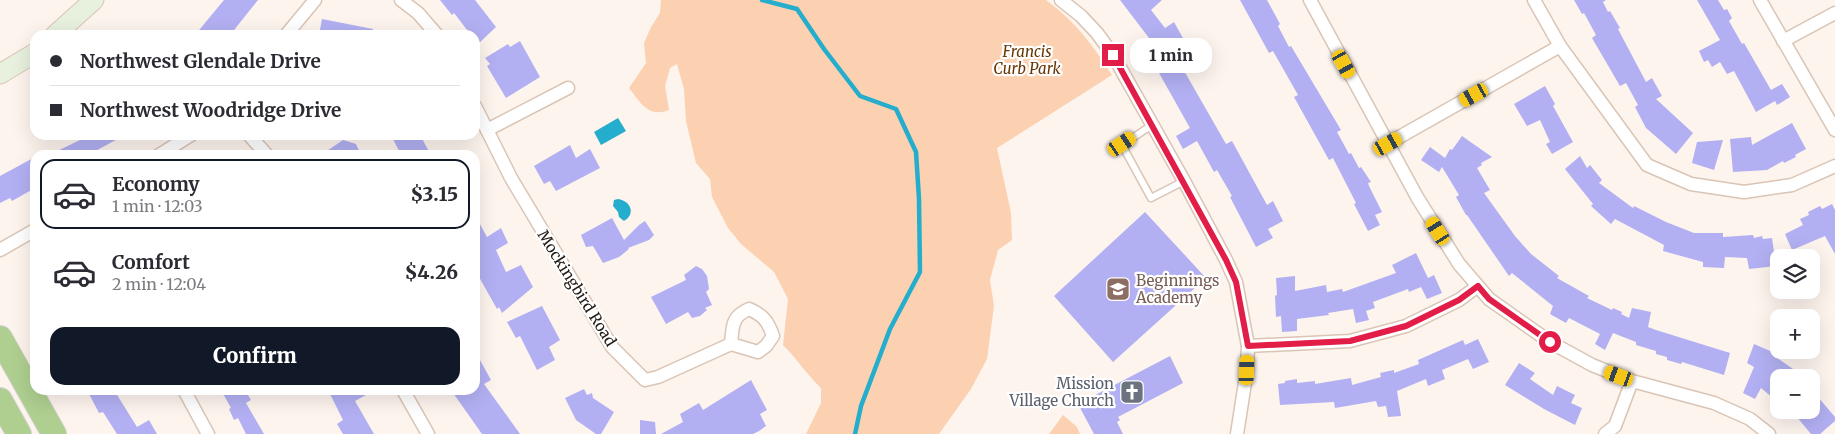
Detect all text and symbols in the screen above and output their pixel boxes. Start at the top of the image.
callout: 1 min [1130,38,1213,72]
park label: Francis Curb Park [993,42,1061,78]
route end [1102,44,1124,66]
text: 1 min [1149,45,1193,65]
car [1330,47,1357,81]
text: Northwest Glendale Drive [80,49,321,73]
car [1457,81,1490,109]
text: Northwest Woodridge Drive [80,98,341,122]
car [1105,129,1138,159]
car [1371,130,1404,158]
icon: car [52,172,97,217]
text: Economy [112,172,200,196]
text: $3.15 [410,182,458,206]
text: 1 min · 12:03 [112,196,203,216]
car [1423,214,1452,248]
street label: Mockingbird Road [534,226,620,350]
map controls [1770,249,1820,419]
button: layers [1770,249,1820,299]
icon: car [52,250,97,295]
text: Comfort [112,250,190,274]
text: $4.26 [405,260,458,284]
place label: Beginnings Academy [1135,271,1219,307]
text: 2 min · 12:04 [112,274,206,294]
school or university icon: Beginnings Academy [1105,276,1131,302]
button: + [1770,309,1820,359]
button: Confirm [50,327,460,385]
route start [1539,331,1561,353]
car [1238,355,1255,385]
car [1602,364,1635,388]
button: − [1770,369,1820,419]
place label: Mission Village Church [1008,374,1114,410]
church icon: Mission Village Church [1119,379,1145,405]

